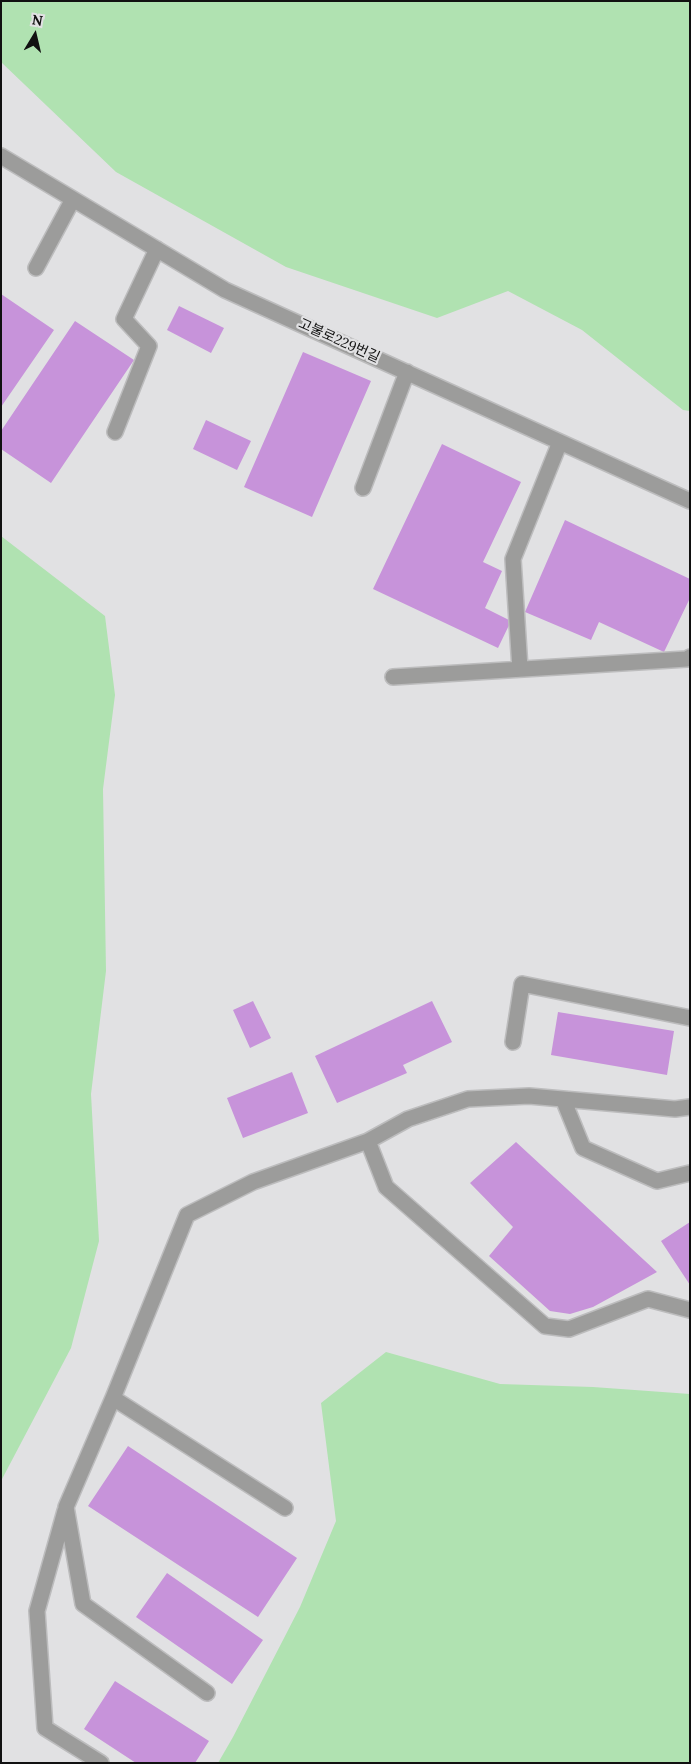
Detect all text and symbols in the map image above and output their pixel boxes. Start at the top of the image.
north arrow [10,10,60,60]
text: N [31,10,44,30]
street label: 고불로229번길 [296,316,382,366]

